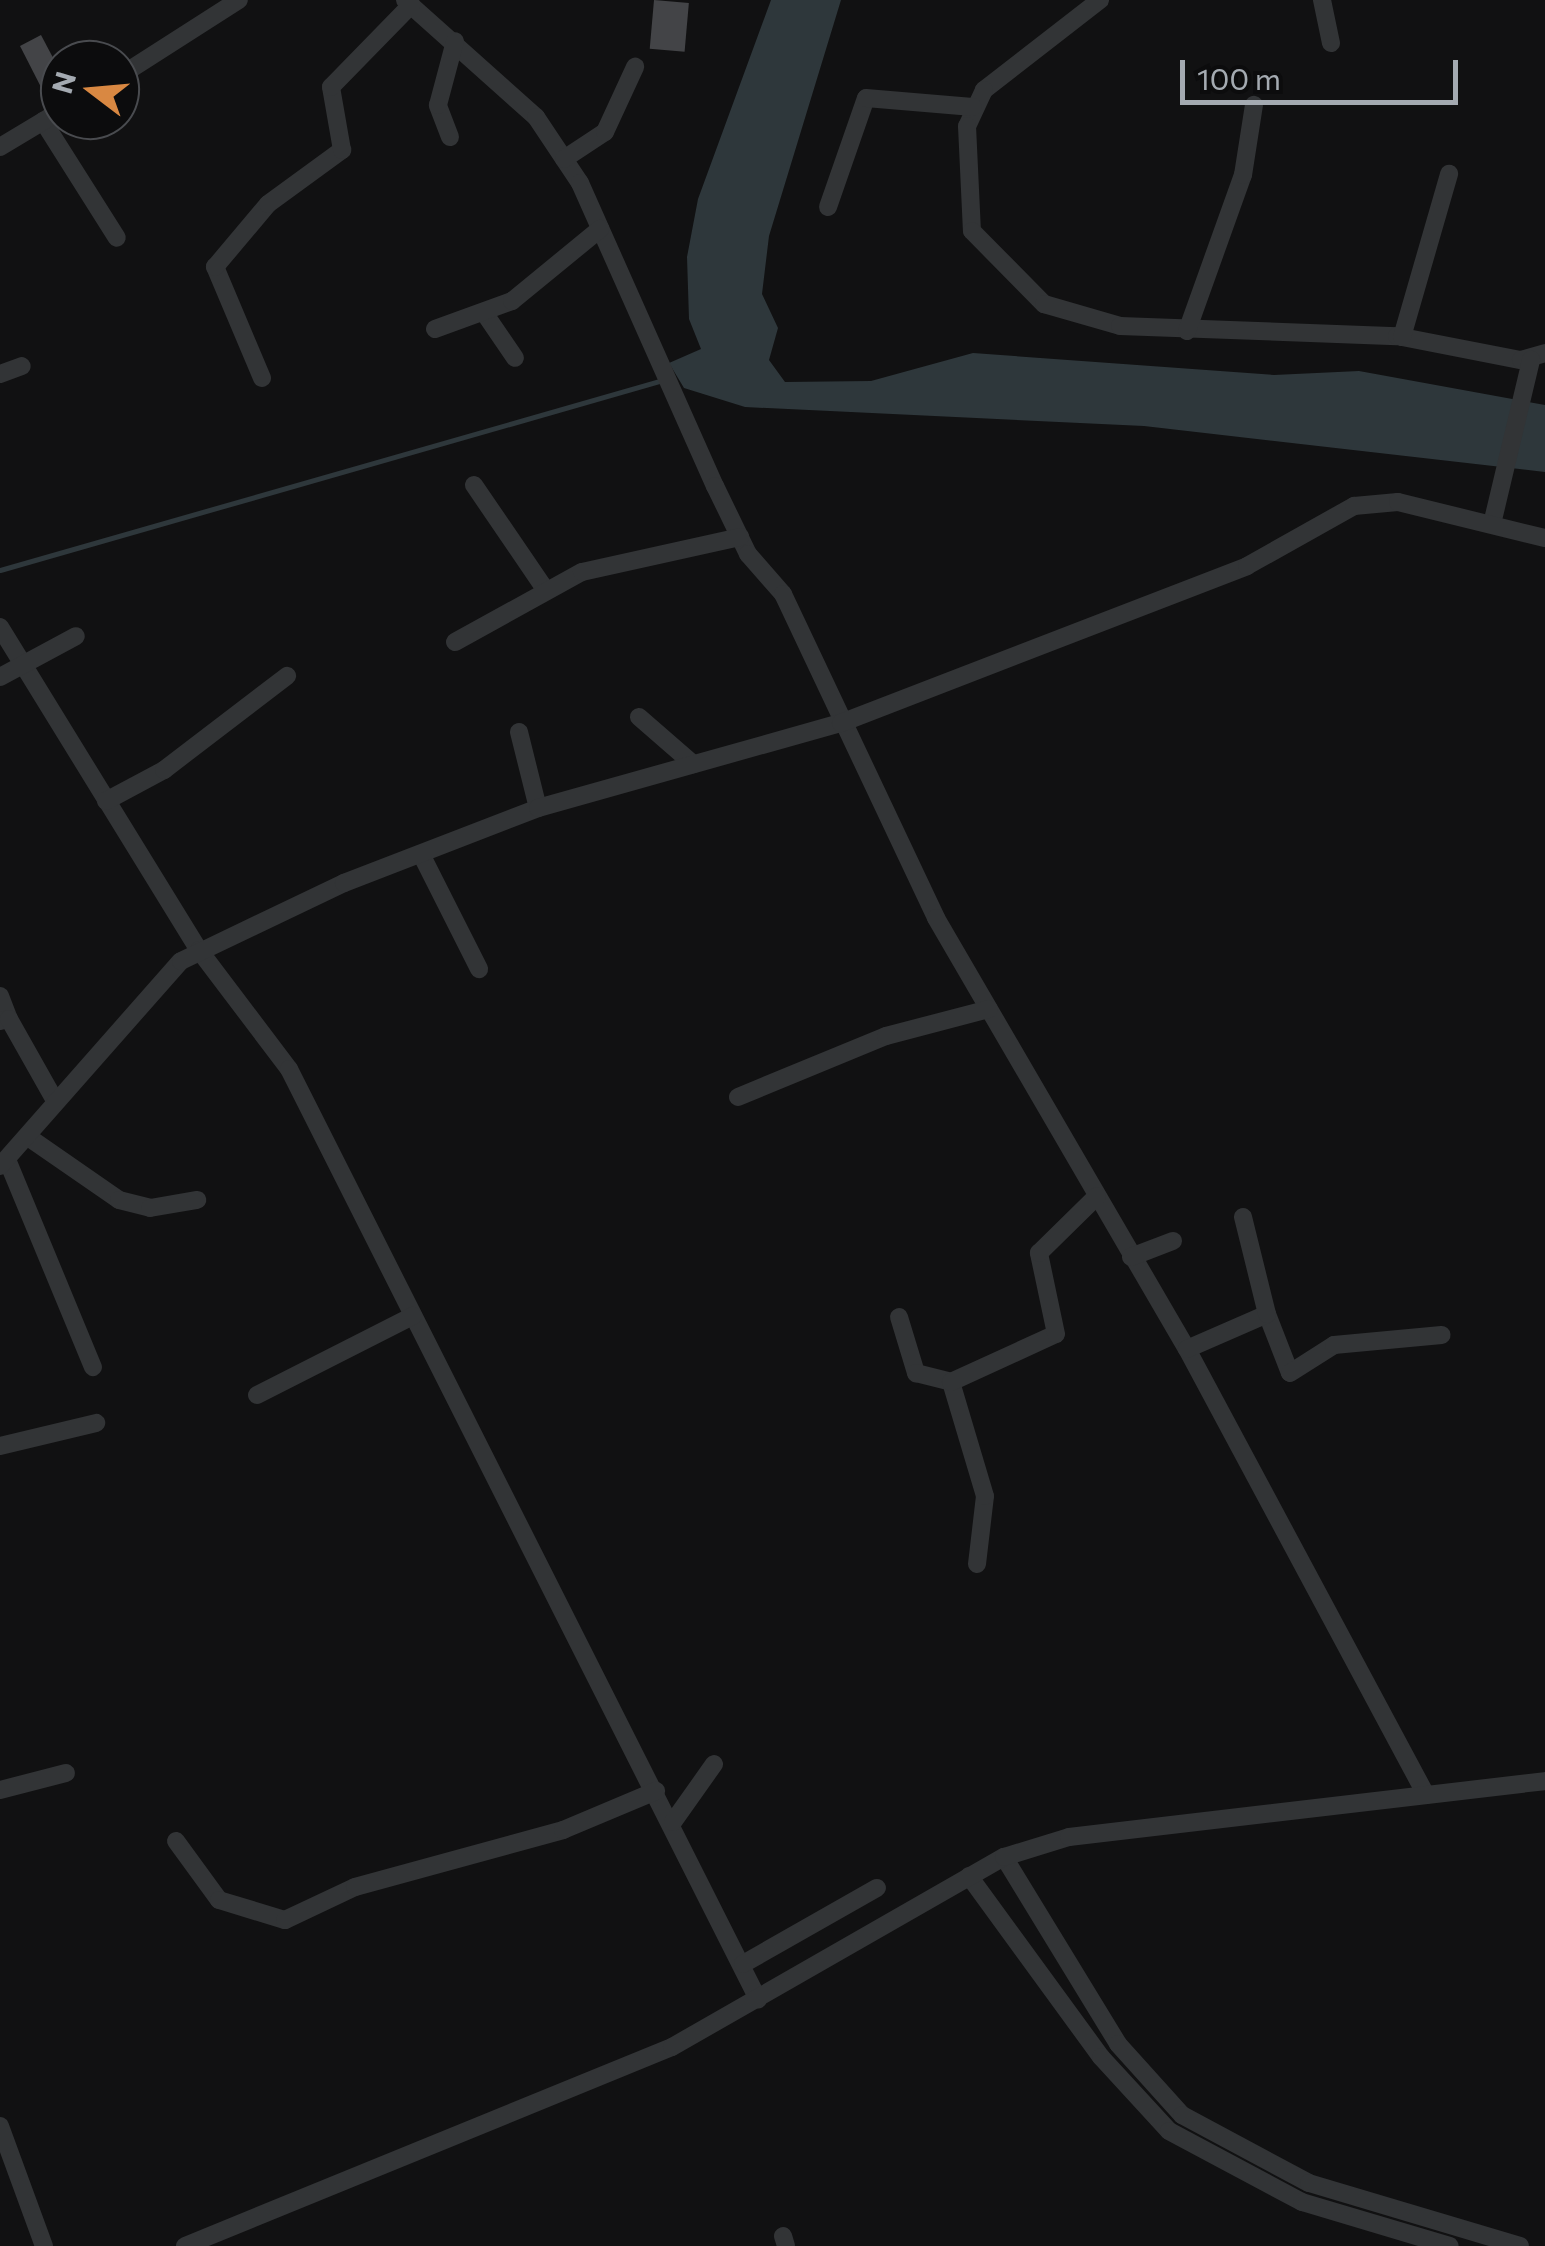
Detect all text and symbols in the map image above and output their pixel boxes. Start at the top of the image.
north arrow [40,40,140,140]
scale bar [1185,40,1462,102]
text: 100 m [1197,59,1281,96]
text: N [44,68,82,97]

